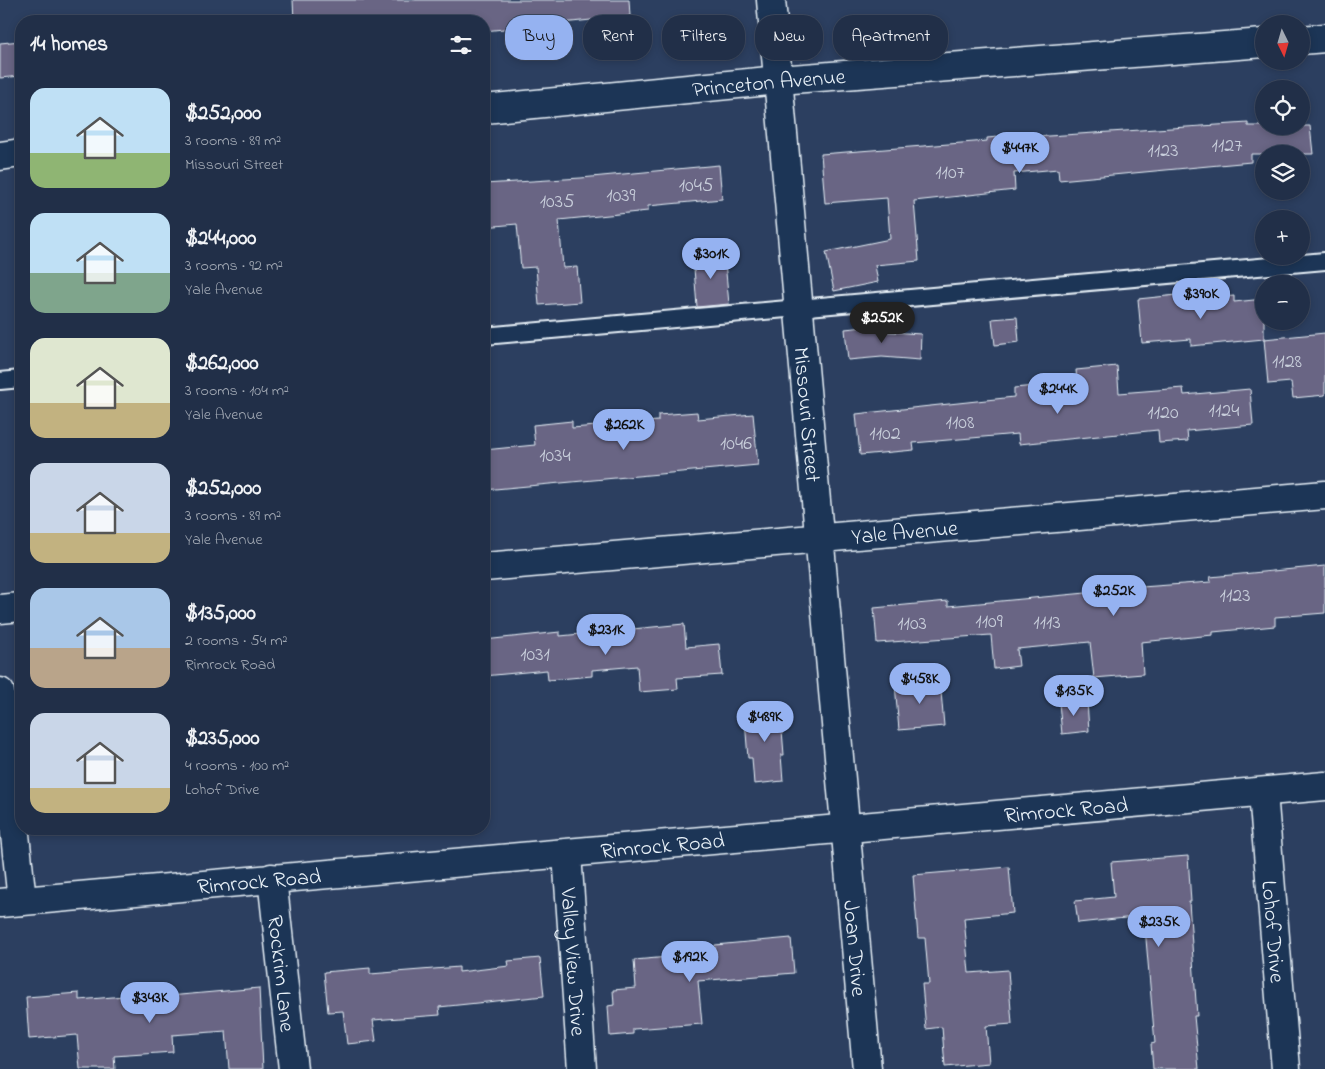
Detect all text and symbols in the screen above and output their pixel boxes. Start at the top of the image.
chip: Buy [505,15,573,60]
chip: Rent [583,15,652,60]
chip: Filters [662,15,745,60]
chip: New [755,15,823,60]
chip: Apartment [833,15,948,60]
north arrow [1255,15,1310,70]
map controls [1255,15,1310,330]
text: 14 homes [30,30,108,60]
icon: filters [447,31,475,59]
street label: Princeton Avenue [691,62,847,107]
button: locate [1255,80,1310,135]
text: $252,000 [185,99,261,129]
icon: home [70,108,130,168]
text: 3 rooms · 89 m² [185,129,281,153]
pin: $447K [985,132,1055,174]
house number: 1127 [1212,132,1242,161]
text: $447K [1001,136,1039,160]
house number: 1123 [1148,137,1178,166]
button: layers [1255,145,1310,200]
text: Missouri Street [185,153,283,177]
house number: 1107 [935,159,965,188]
house number: 1045 [679,172,713,201]
house number: 1039 [606,182,636,211]
house number: 1035 [540,188,574,217]
button: + [1255,210,1310,265]
text: $244,000 [185,224,256,254]
icon: home [70,233,130,293]
pin: $301K [676,238,746,280]
text: $301K [693,242,729,266]
text: 3 rooms · 92 m² [185,254,283,278]
button: − [1255,275,1310,330]
text: Yale Avenue [185,278,263,302]
pin: $390K [1166,278,1236,320]
text: $390K [1183,282,1219,306]
pin: $252K [847,302,917,344]
text: $252K [861,306,903,330]
street label: Missouri Street [783,346,827,484]
house number: 1128 [1272,348,1302,377]
text: $262,000 [185,349,259,379]
icon: home [70,358,130,418]
pin: $244K [1023,372,1093,415]
text: $244K [1039,377,1077,401]
text: 3 rooms · 104 m² [185,379,289,403]
house number: 1124 [1209,397,1239,426]
house number: 1120 [1147,399,1179,428]
text: Yale Avenue [185,403,263,427]
pin: $262K [589,408,659,451]
house number: 1108 [946,409,974,438]
text: $262K [604,413,644,437]
house number: 1102 [869,420,901,449]
house number: 1046 [720,430,752,459]
house number: 1034 [539,442,571,471]
text: $252,000 [185,474,261,504]
icon: home [70,483,130,543]
text: 3 rooms · 89 m² [185,504,281,528]
street label: Yale Avenue [850,513,959,554]
text: Yale Avenue [185,528,263,552]
pin: $252K [1079,574,1149,617]
text: $252K [1093,579,1135,603]
house number: 1123 [1220,582,1250,611]
text: $135,000 [185,599,256,629]
icon: home [70,608,130,668]
house number: 1109 [975,608,1003,637]
house number: 1113 [1033,609,1061,638]
house number: 1103 [897,610,927,639]
pin: $231K [571,614,641,656]
text: $231K [587,618,625,642]
text: 2 rooms · 54 m² [185,629,287,653]
house number: 1031 [520,641,550,670]
text: Rimrock Road [185,653,275,677]
pin: $458K [885,662,955,705]
text: $458K [900,667,940,691]
pin: $135K [1039,674,1109,717]
text: $135K [1055,679,1093,703]
pin: $489K [730,700,800,743]
text: $489K [748,705,782,729]
text: $235,000 [185,724,260,754]
icon: home [70,733,130,793]
text: 4 rooms · 100 m² [185,754,289,778]
text: Lohof Drive [185,778,260,802]
street label: Rimrock Road [1003,790,1129,833]
street label: Rimrock Road [599,826,726,869]
street label: Rimrock Road [196,862,323,905]
street label: Lohof Drive [1251,879,1292,984]
street label: Valley View Drive [550,886,593,1037]
street label: Joan Drive [833,899,873,998]
pin: $235K [1124,906,1194,948]
text: $235K [1138,910,1180,934]
street label: Rockrim Lane [257,914,302,1034]
pin: $192K [655,940,725,983]
text: $192K [672,945,708,969]
pin: $343K [115,982,185,1024]
text: $343K [131,986,169,1010]

